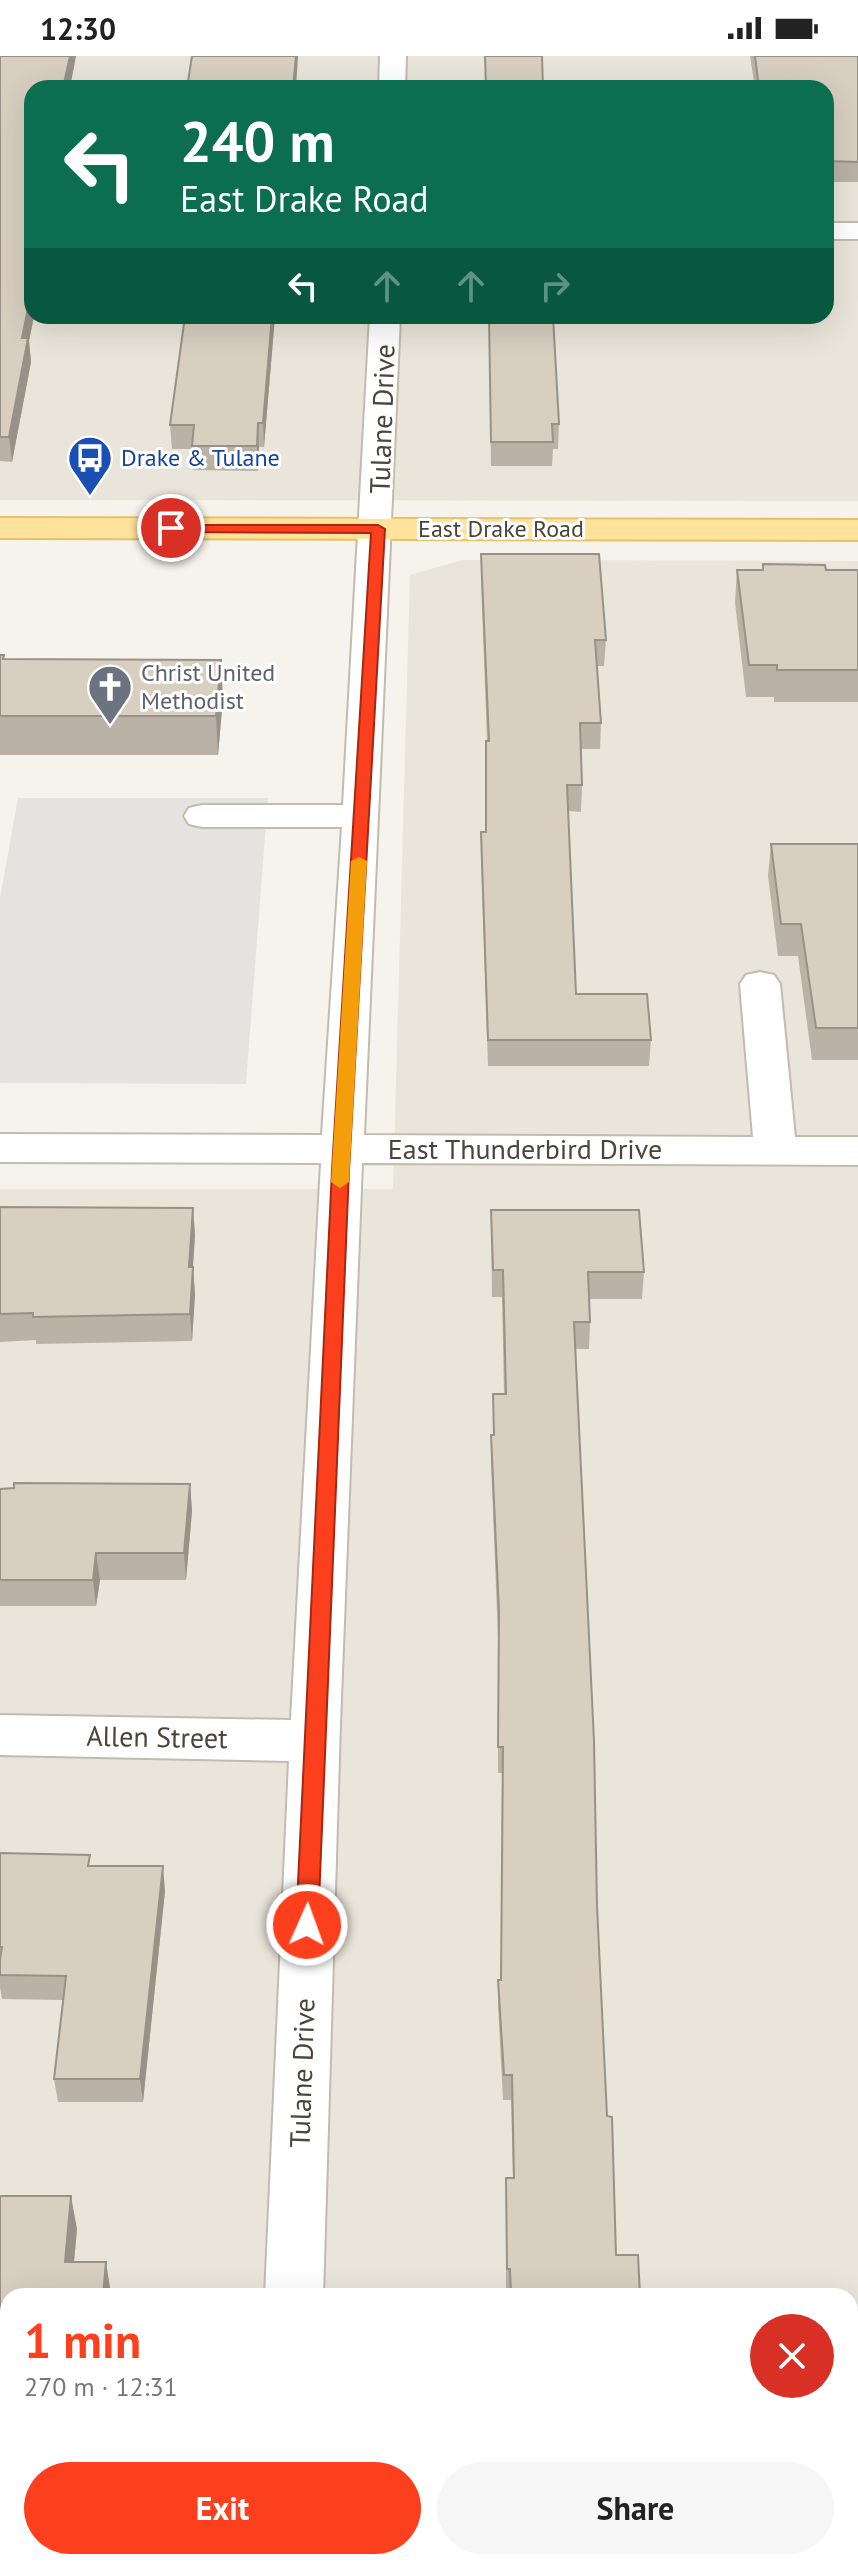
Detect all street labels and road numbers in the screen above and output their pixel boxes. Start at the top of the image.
street label: Tulane Drive [360,344,403,494]
street label: East Drake Road [418,513,584,544]
street label: East Thunderbird Drive [388,1130,662,1167]
street label: Allen Street [86,1717,228,1756]
street label: Tulane Drive [280,1998,323,2148]

